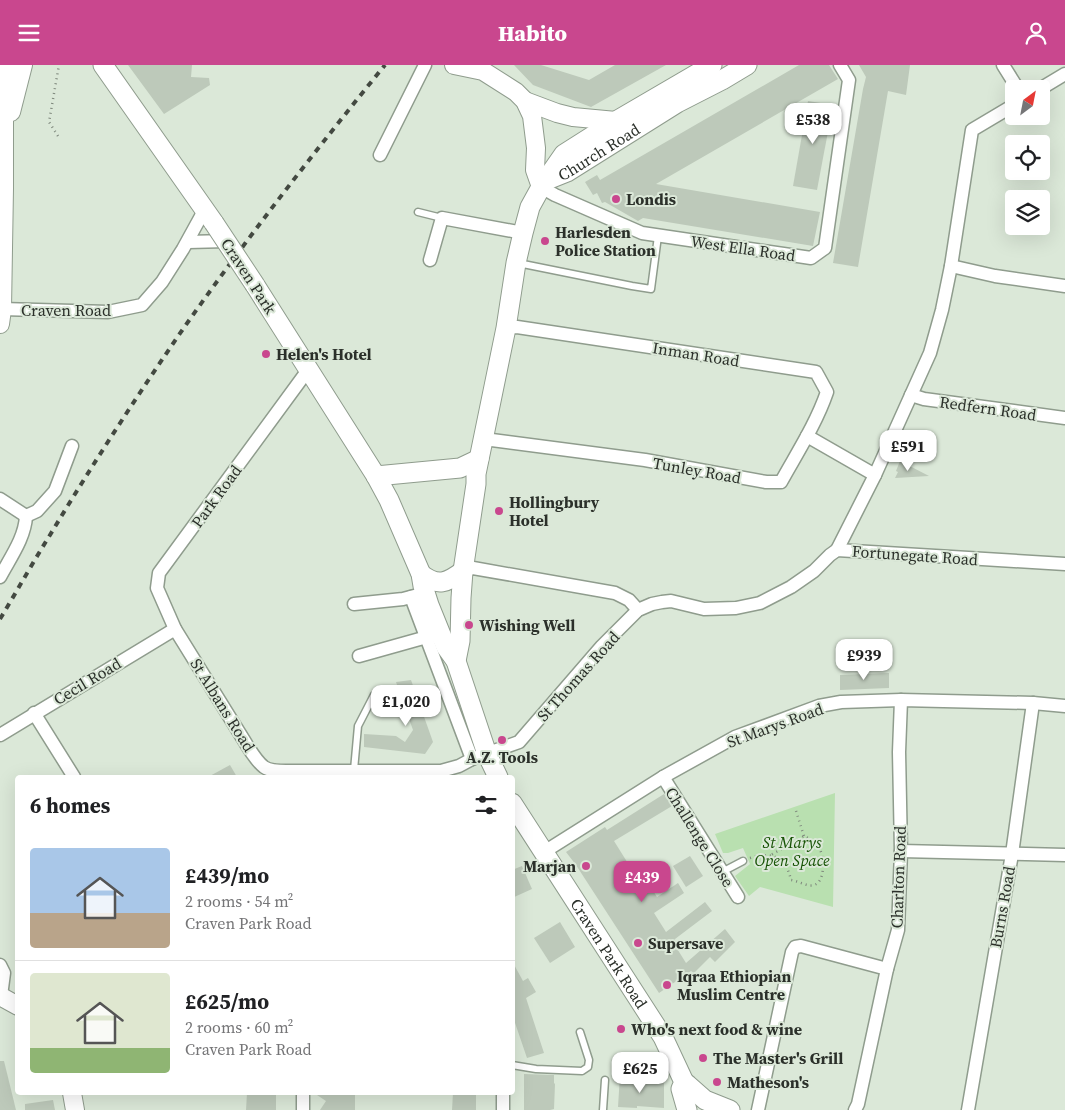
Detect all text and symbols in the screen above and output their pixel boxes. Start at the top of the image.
text: Habito [498,18,567,48]
icon: menu [15,19,43,47]
icon: person [1022,19,1050,47]
north arrow [1005,80,1050,125]
map controls [1005,80,1050,235]
pin: £538 [783,103,843,145]
text: £538 [796,108,830,130]
street label: Church Road [555,118,644,186]
button: locate [1005,135,1050,180]
place label: Londis [626,188,676,210]
button: layers [1005,190,1050,235]
marker: Londis [610,193,622,205]
place label: Harlesden Police Station [555,221,656,261]
street label: West Ella Road [689,230,797,266]
street label: Craven Park [216,234,282,319]
marker: Harlesden Police Station [539,235,551,247]
street label: Craven Road [21,299,111,321]
street label: Inman Road [651,336,741,372]
place label: Helen's Hotel [276,343,372,365]
marker: Helen's Hotel [260,348,272,360]
street label: Redfern Road [938,390,1038,426]
pin: £591 [878,429,938,472]
text: £591 [891,435,925,457]
street label: Tunley Road [651,451,743,489]
street label: Park Road [186,460,246,532]
place label: Hollingbury Hotel [509,491,600,531]
marker: Hollingbury Hotel [493,505,505,517]
street label: Fortunegate Road [851,540,979,570]
place label: Wishing Well [479,614,575,636]
marker: Wishing Well [463,619,475,631]
street label: St Thomas Road [532,626,624,726]
pin: £939 [834,639,894,681]
text: £939 [847,644,881,666]
street label: Cecil Road [49,652,125,710]
street label: St Albans Road [186,654,260,756]
pin: £1,020 [365,685,447,727]
text: £1,020 [382,690,430,712]
street label: St Marys Road [724,697,826,753]
marker: A.Z. Tools [496,734,508,746]
place label: A.Z. Tools [466,746,538,768]
street label: Challenge Close [660,783,740,891]
text: 6 homes [30,791,110,820]
icon: filters [472,791,500,819]
street label: Charlton Road [885,825,911,929]
park label: St Marys Open Space [754,831,830,871]
place label: Marjan [523,855,576,877]
marker: Marjan [580,860,592,872]
text: £439/mo [185,861,269,890]
pin: £439 [612,861,672,903]
street label: Burns Road [984,864,1020,950]
text: £439 [625,866,659,888]
icon: home [70,868,130,928]
text: 2 rooms · 54 m² [185,890,293,912]
street label: Craven Park Road [565,894,653,1013]
text: Craven Park Road [185,912,312,934]
place label: Supersave [648,932,723,954]
marker: Supersave [632,937,644,949]
place label: Iqraa Ethiopian Muslim Centre [677,965,792,1005]
marker: Iqraa Ethiopian Muslim Centre [661,979,673,991]
text: £625/mo [185,987,269,1016]
icon: home [70,993,130,1053]
text: 2 rooms · 60 m² [185,1016,293,1038]
place label: Who's next food & wine [631,1018,802,1040]
marker: Who's next food & wine [615,1023,627,1035]
text: Craven Park Road [185,1038,312,1060]
place label: The Master's Grill [713,1047,843,1069]
pin: £625 [610,1051,670,1094]
marker: The Master's Grill [697,1052,709,1064]
text: £625 [623,1057,657,1079]
place label: Matheson's [727,1071,809,1093]
marker: Matheson's [711,1076,723,1088]

